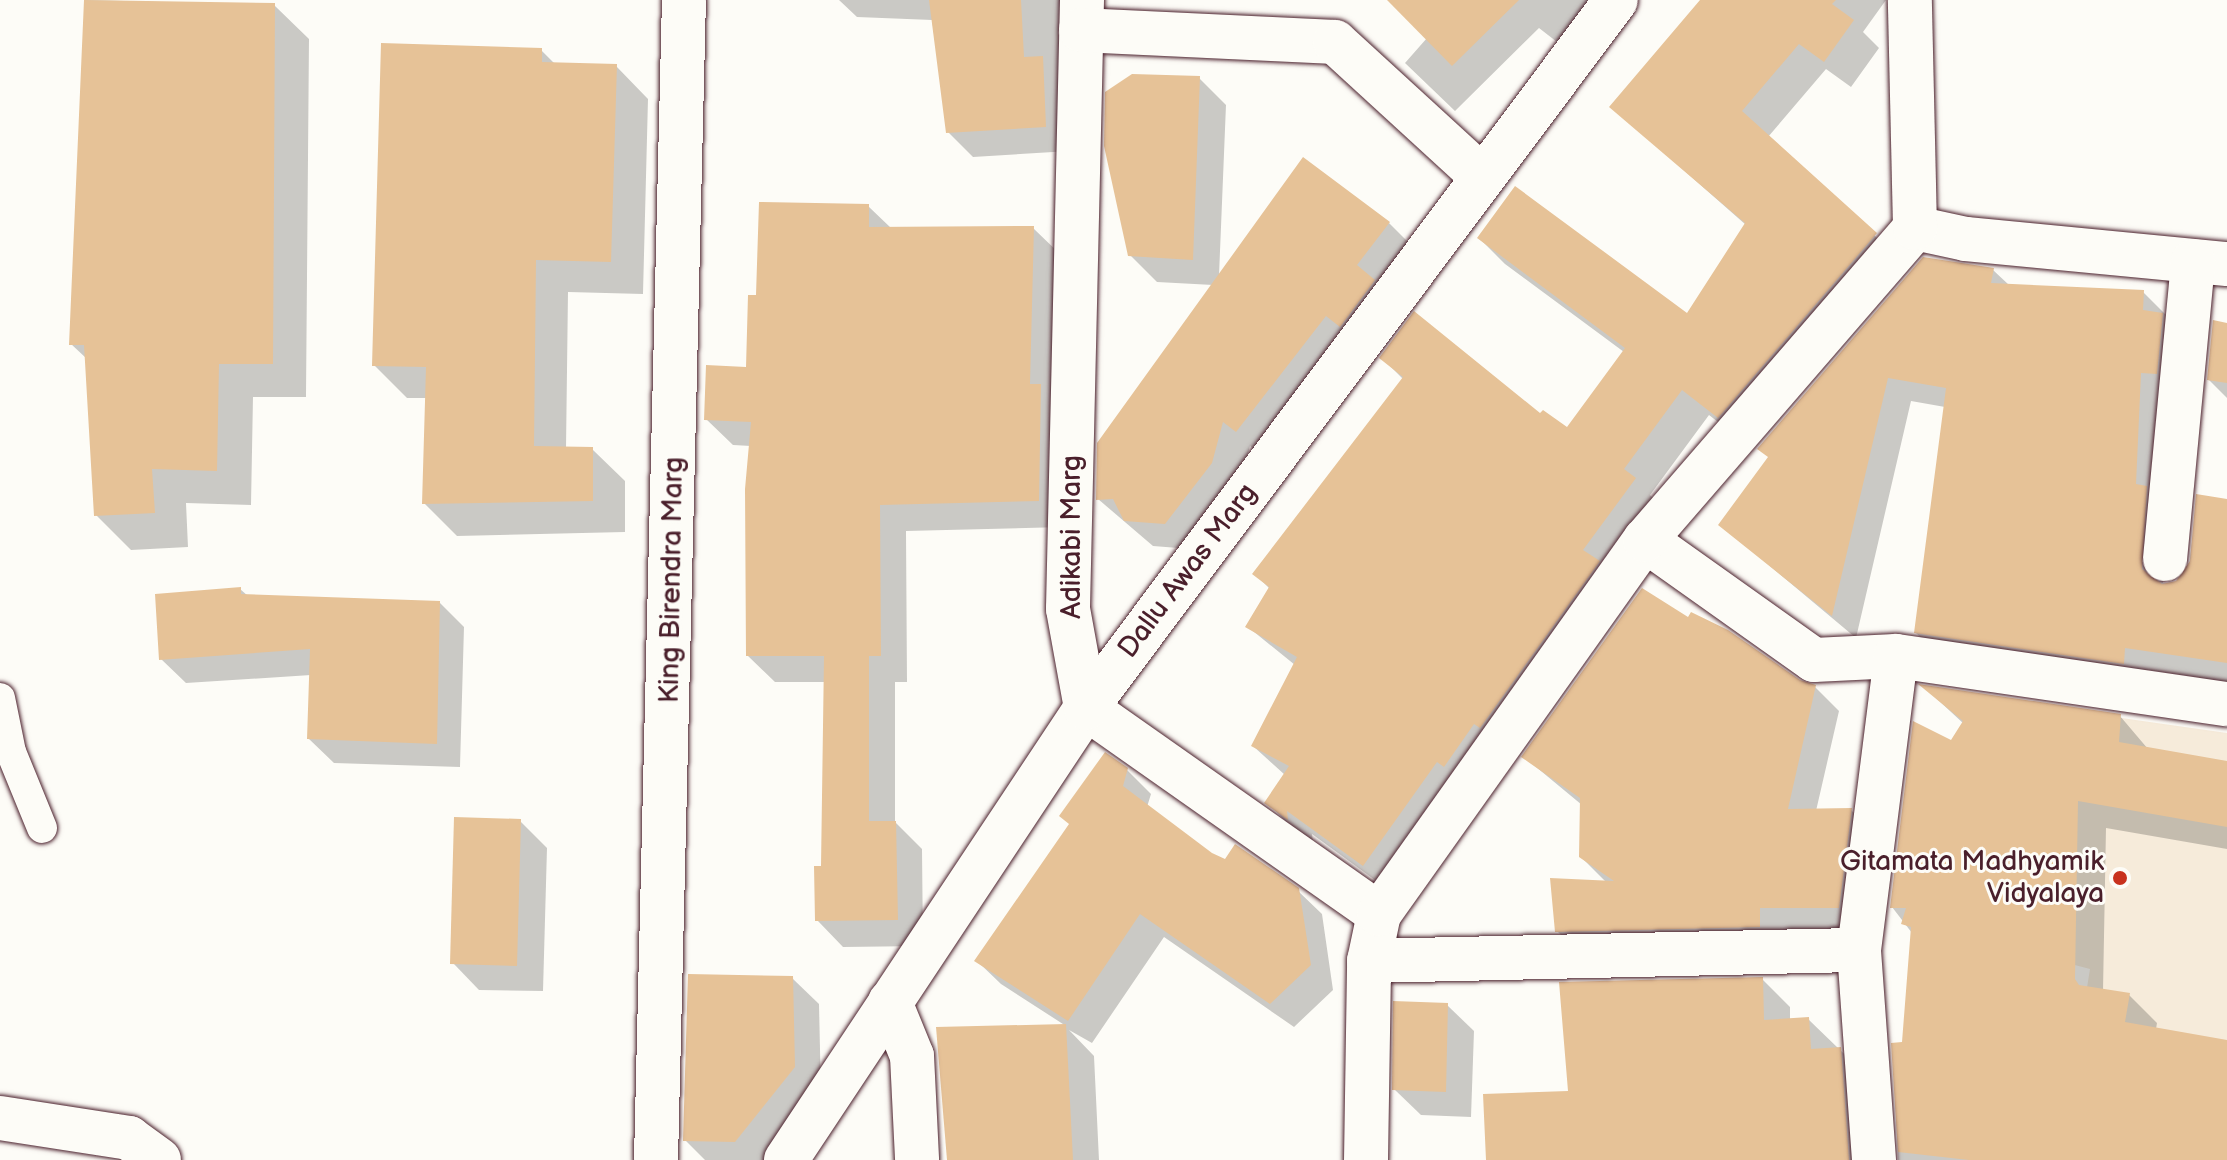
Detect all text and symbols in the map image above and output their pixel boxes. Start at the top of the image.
street label: Adikabi Marg [1055,455,1089,619]
street label: King Birendra Marg [653,456,691,704]
street label: Dallu Awas Marg [1112,477,1264,665]
place label: Gitamata Madhyamik Vidyalaya [1840,845,2104,911]
marker: Gitamata Madhyamik Vidyalaya [2111,869,2129,887]

